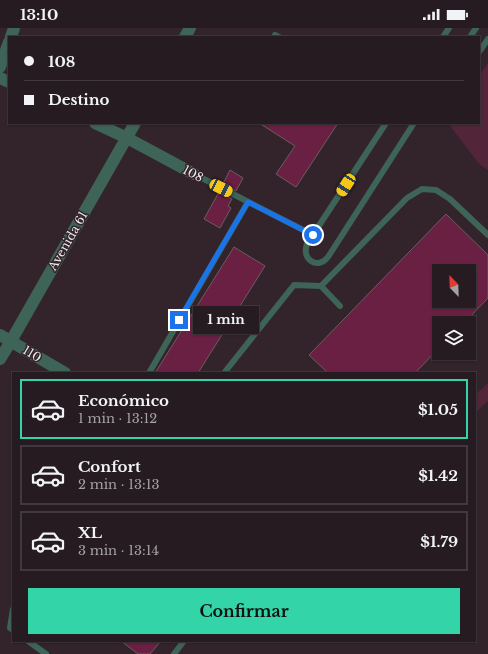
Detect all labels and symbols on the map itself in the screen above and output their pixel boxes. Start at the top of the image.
street label: 108 [180,162,206,185]
car [334,172,358,198]
car [208,177,234,199]
street label: Avenida 61 [44,208,91,274]
route start [304,226,322,244]
north arrow [432,264,476,308]
callout: 1 min [193,306,259,334]
route end [170,311,188,329]
street label: 110 [20,342,44,365]

